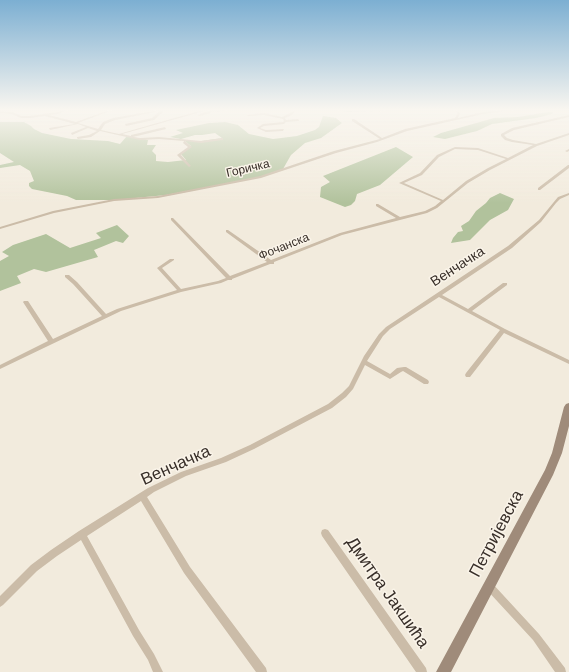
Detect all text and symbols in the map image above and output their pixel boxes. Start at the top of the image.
street label: Горичка [225,157,271,181]
street label: Фочанска [257,230,311,264]
street label: Венчачка [428,243,488,291]
street label: Венчачка [138,442,214,490]
street label: Петријевска [466,487,528,581]
street label: Дмитра Јакшића [341,533,433,653]

